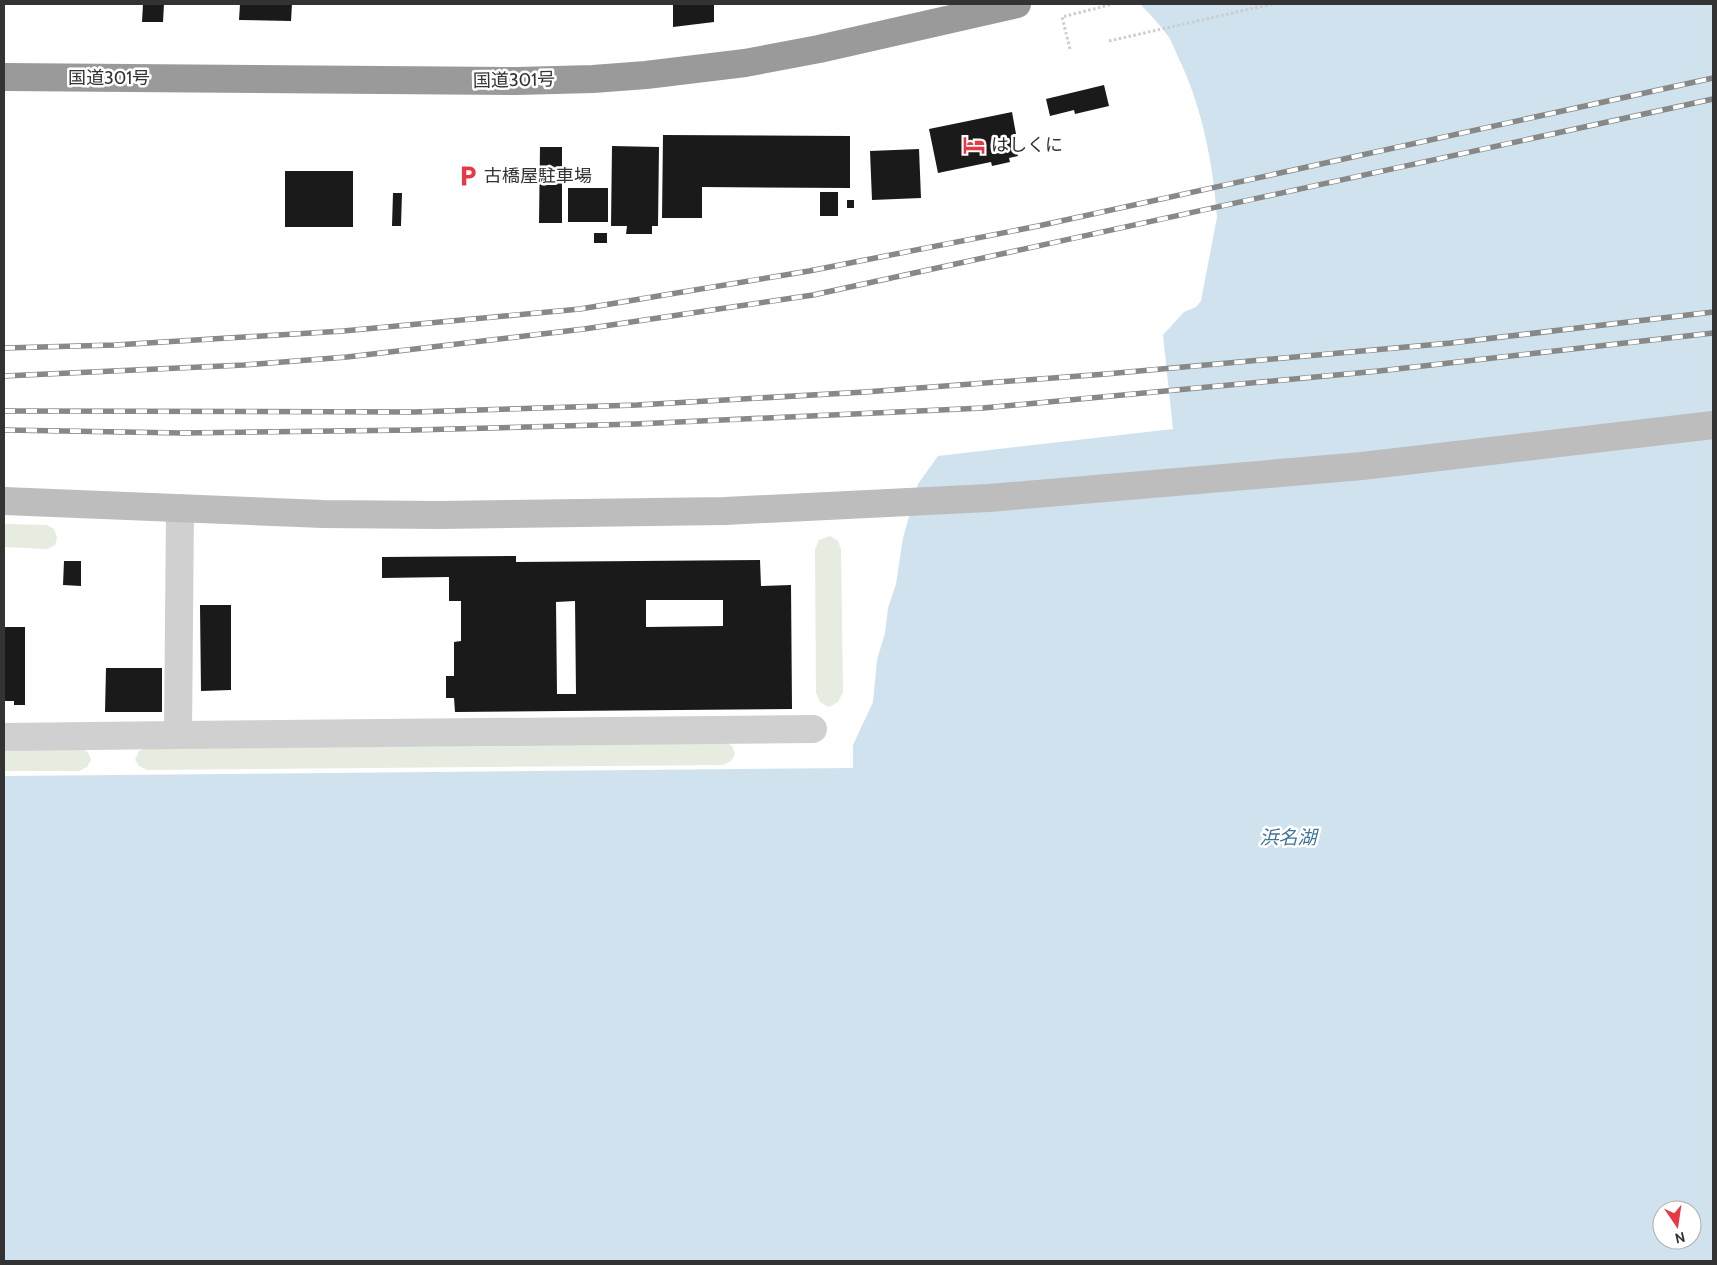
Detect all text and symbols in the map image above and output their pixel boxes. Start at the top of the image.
street label: 国道301号 [68,67,150,89]
street label: 国道301号 [473,68,555,92]
hotel icon: はしくに [961,132,987,158]
place label: はしくに [991,134,1063,156]
parking icon: 古橋屋駐車場 [455,163,481,189]
place label: 古橋屋駐車場 [484,165,592,187]
water label: 浜名湖 [1259,826,1319,849]
north arrow [1652,1200,1702,1250]
text: N [1673,1228,1687,1248]

